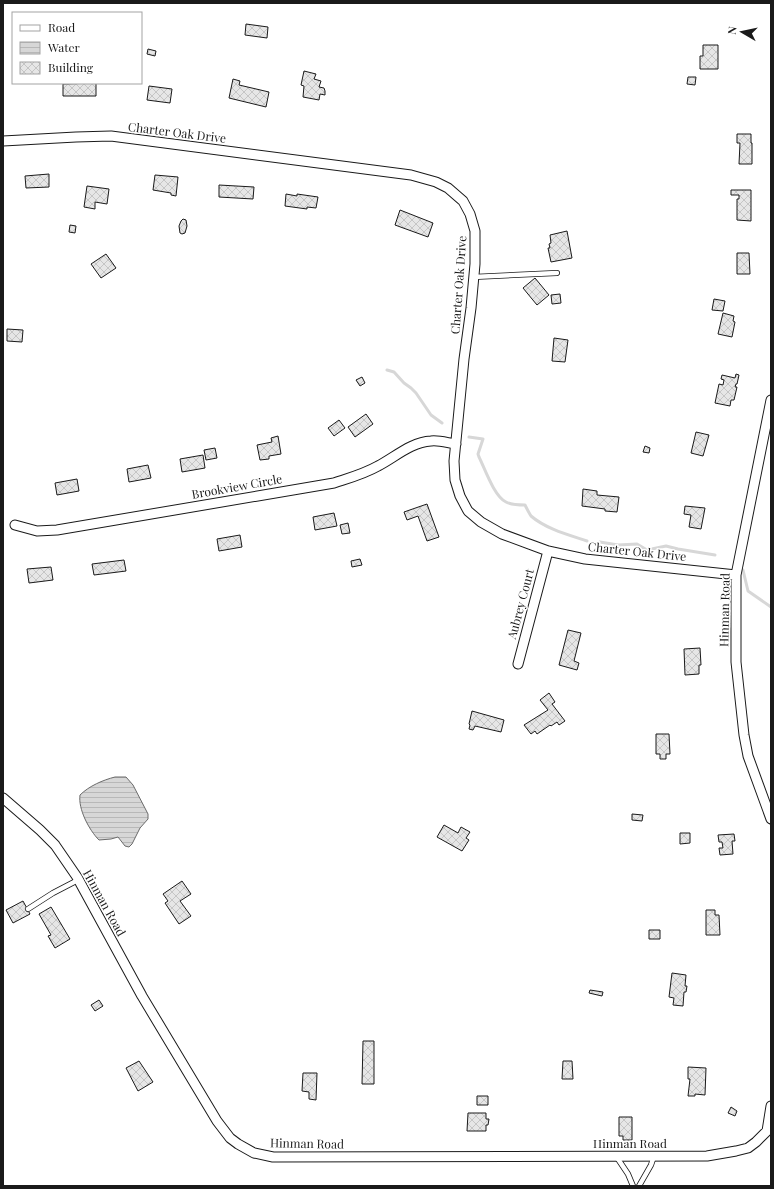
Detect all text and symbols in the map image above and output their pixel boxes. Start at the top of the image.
legend [12,12,142,84]
north arrow [722,12,762,52]
text: Road [48,19,75,35]
text: N [724,25,740,35]
text: Water [47,39,81,55]
text: Building [48,59,94,75]
street label: Charter Oak Drive [127,118,227,146]
street label: Charter Oak Drive [447,235,469,335]
street label: Brookview Circle [190,470,283,502]
street label: Charter Oak Drive [587,538,687,564]
street label: Aubrey Court [503,566,537,642]
street label: Hinman Road [715,573,733,647]
street label: Hinman Road [80,866,130,939]
street label: Hinman Road [270,1134,344,1152]
street label: Hinman Road [593,1135,667,1151]

